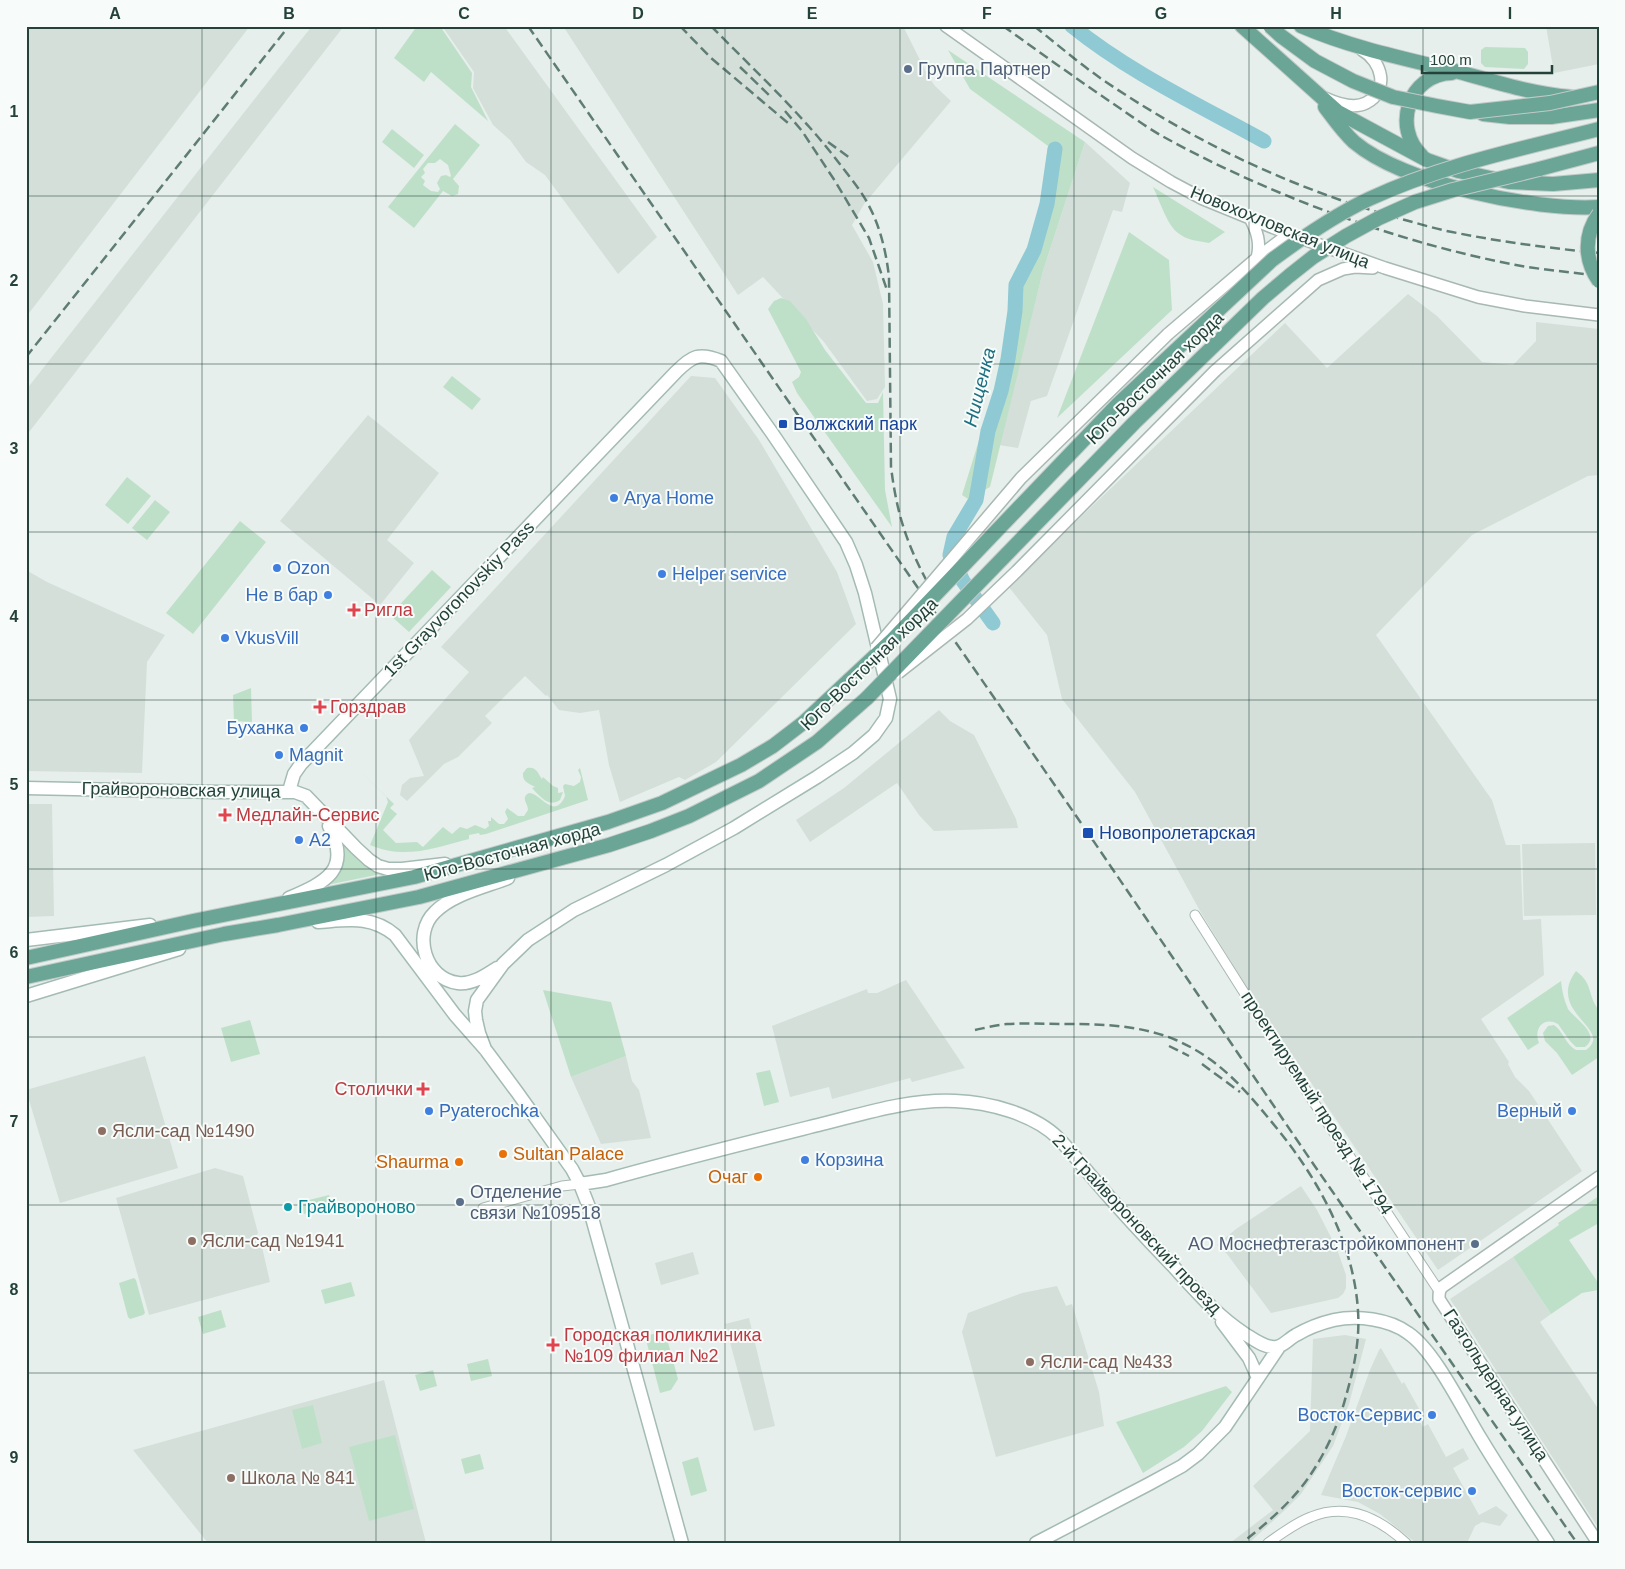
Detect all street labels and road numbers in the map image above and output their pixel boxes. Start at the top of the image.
street label: Новохохловская улица [1188,182,1373,272]
street label: Юго-Восточная хорда [1083,307,1228,448]
street label: 1st Grayvoronovskiy Pass [380,517,538,681]
street label: Юго-Восточная хорда [797,593,942,734]
street label: Грайвороновская улица [81,778,282,802]
street label: Юго-Восточная хорда [421,819,603,885]
street label: проектируемый проезд № 1794 [1237,988,1397,1218]
street label: 2-й Грайвороновский проезд [1048,1130,1226,1318]
street label: Газгольдерная улица [1439,1305,1553,1466]

